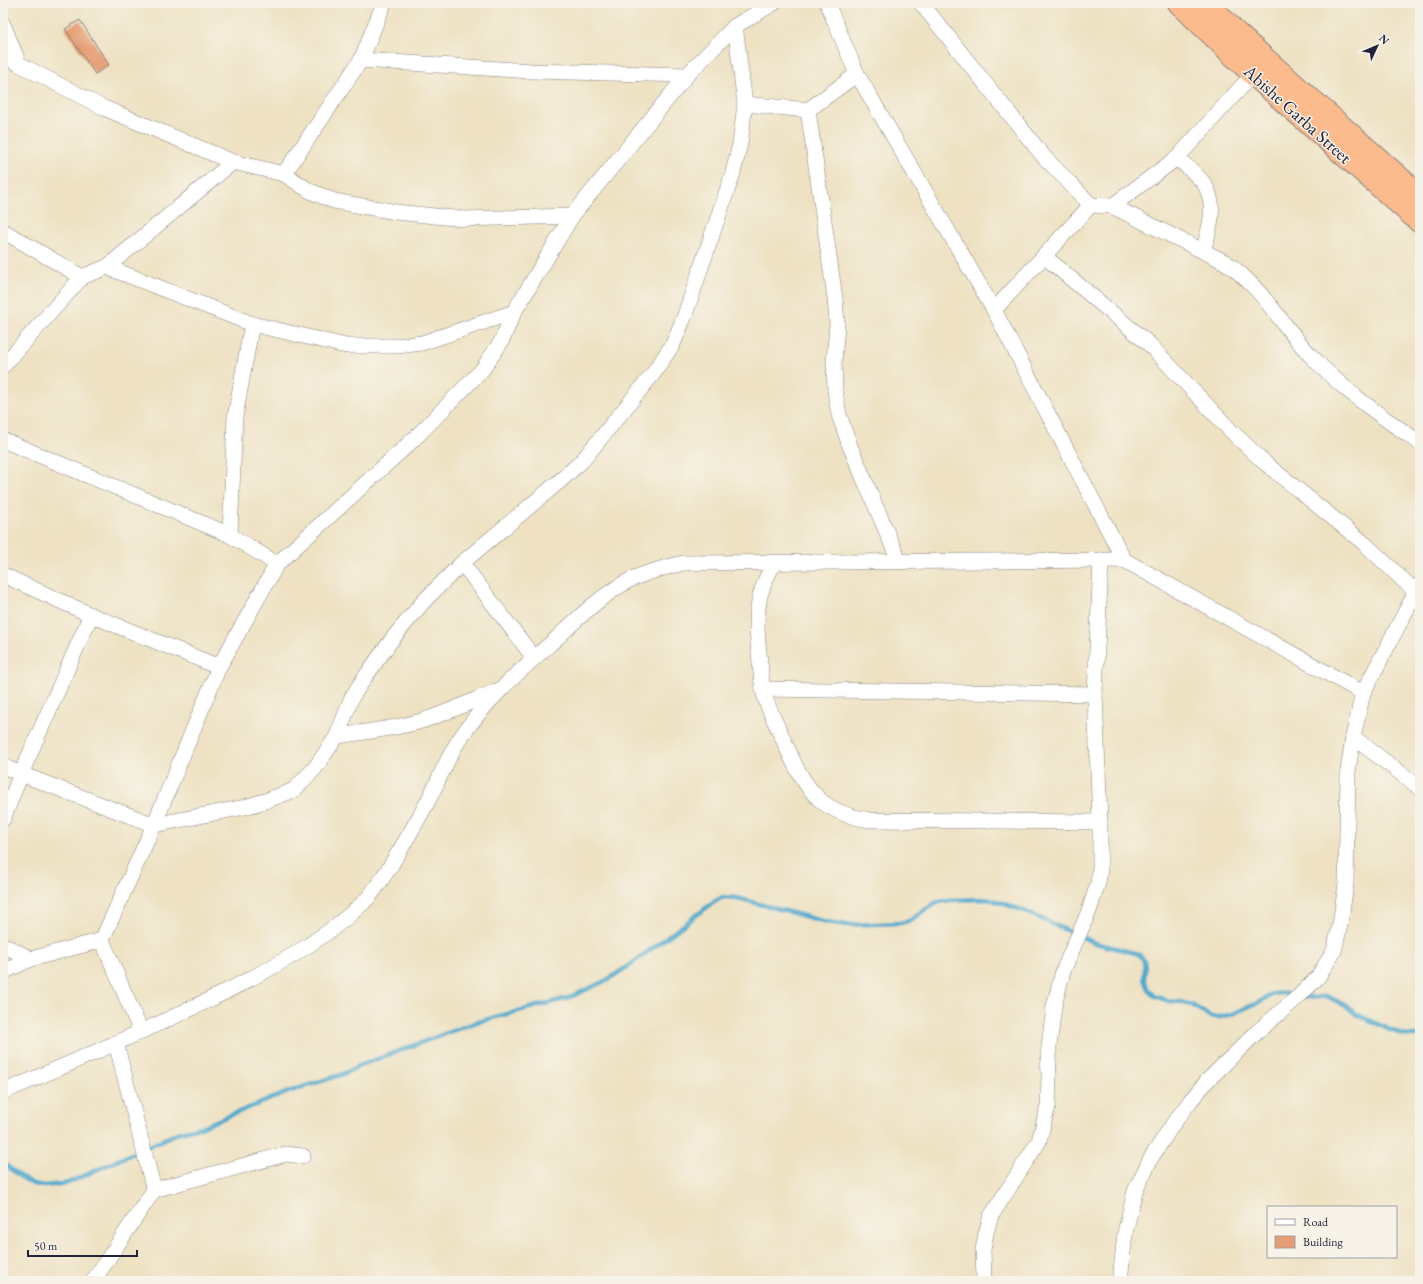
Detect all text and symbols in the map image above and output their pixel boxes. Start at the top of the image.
north arrow [1357,26,1397,66]
text: N [1376,31,1392,47]
street label: Abishe Garba Street [1239,59,1357,169]
legend [1267,1206,1397,1258]
text: Road [1303,1214,1329,1230]
scale bar [28,1232,137,1258]
text: Building [1303,1234,1344,1250]
text: 50 m [34,1238,58,1254]

